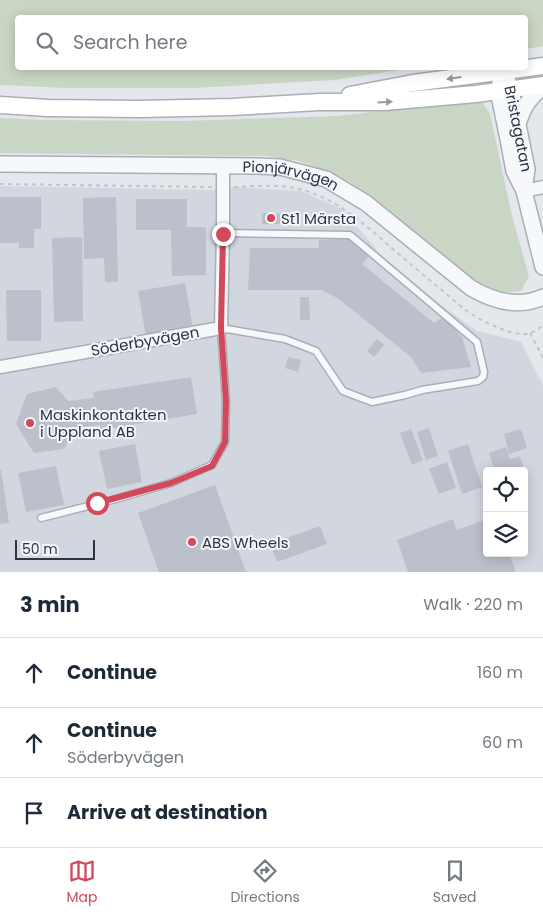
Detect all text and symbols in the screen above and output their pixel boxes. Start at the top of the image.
search box [15,15,528,70]
icon: search [33,29,61,57]
text: Search here [73,29,187,56]
one-way arrow [446,74,462,82]
street label: Bristagatan [500,84,538,173]
one-way arrow [378,97,394,105]
street label: Pionjärvägen [243,155,343,195]
place label: St1 Märsta [281,208,356,229]
marker: St1 Märsta [265,212,277,224]
route end [212,223,235,246]
street label: Söderbyvägen [89,321,201,361]
place label: Maskinkontakten i Uppland AB [40,404,167,442]
marker: Maskinkontakten i Uppland AB [24,417,36,429]
map controls [483,467,528,557]
button: locate [483,467,528,512]
route start [86,492,109,515]
button: layers [483,512,528,557]
place label: ABS Wheels [202,532,289,553]
marker: ABS Wheels [186,536,198,548]
scale bar [15,537,95,560]
text: 50 m [22,539,58,559]
text: 3 min [20,590,80,619]
text: Walk · 220 m [423,593,523,616]
icon: ahead [20,659,48,687]
text: Continue [67,659,157,686]
text: 160 m [477,661,523,684]
text: Continue [67,717,157,744]
icon: ahead [20,729,48,757]
text: 60 m [482,731,523,754]
text: Söderbyvägen [67,746,184,769]
icon: arrive [20,799,48,827]
text: Arrive at destination [67,799,268,826]
tab: Map [66,857,97,908]
tab: Directions [230,857,300,908]
tab: Saved [433,857,477,908]

